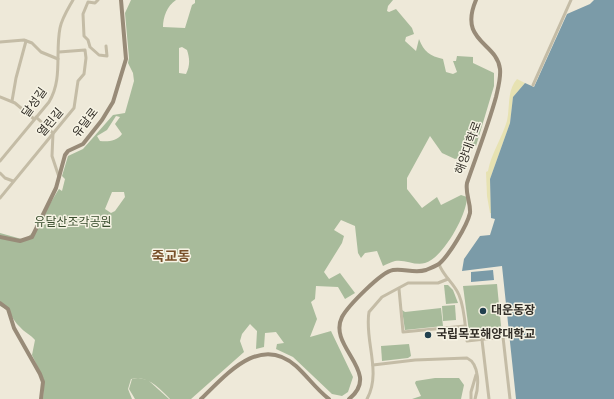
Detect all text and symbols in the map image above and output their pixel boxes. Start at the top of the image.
street label: 달성길 [19,85,51,121]
street label: 열린길 [34,105,68,141]
street label: 유달로 [69,105,103,141]
street label: 해양대학로 [452,119,486,177]
park label: 유달산조각공원 [34,215,112,231]
district label: 죽교동 [152,249,190,266]
place label: 대운동장 [491,303,535,319]
marker: 대운동장 [478,306,488,316]
place label: 국립목포해양대학교 [436,327,535,343]
marker: 국립목포해양대학교 [423,330,433,340]

